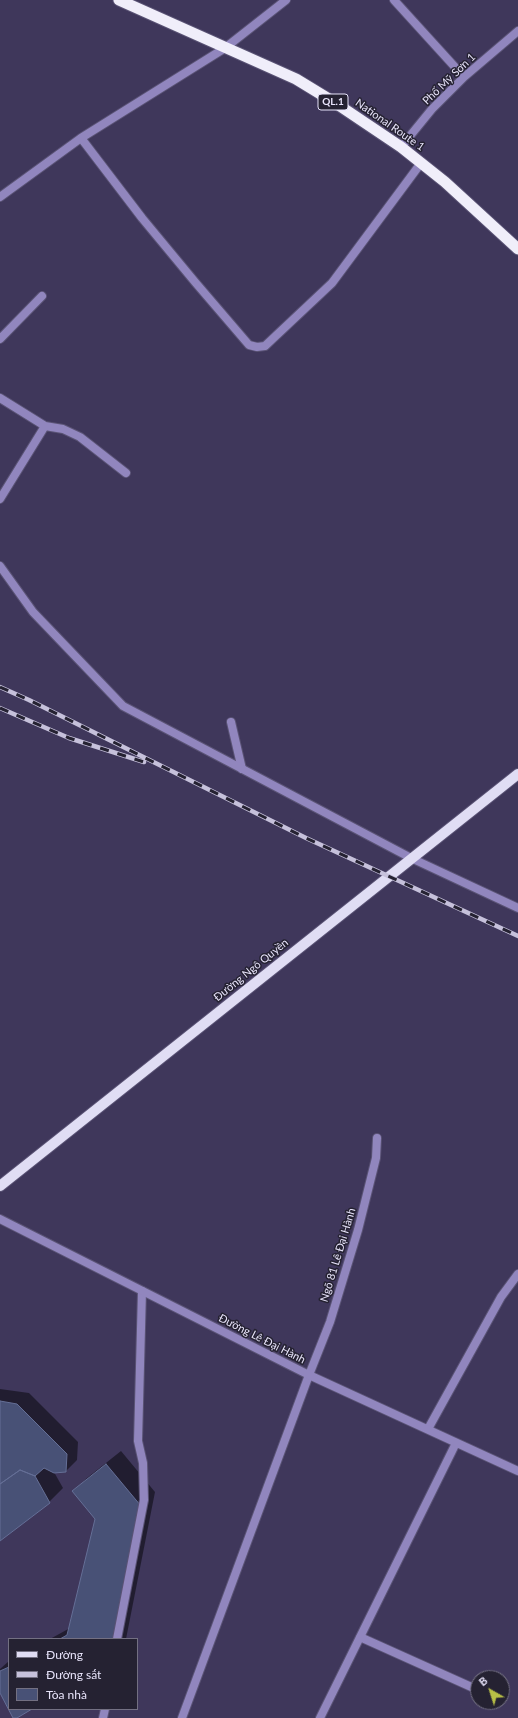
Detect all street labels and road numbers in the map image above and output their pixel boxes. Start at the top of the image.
street label: Phố Mỹ Sơn 1 [420,51,478,107]
road number: QL.1 [318,94,348,110]
street label: National Route 1 [353,96,427,154]
street label: Đường Ngô Quyền [211,936,291,1004]
street label: Ngõ 81 Lê Đại Hành [317,1206,359,1304]
street label: Đường Lê Đại Hành [216,1311,308,1367]

